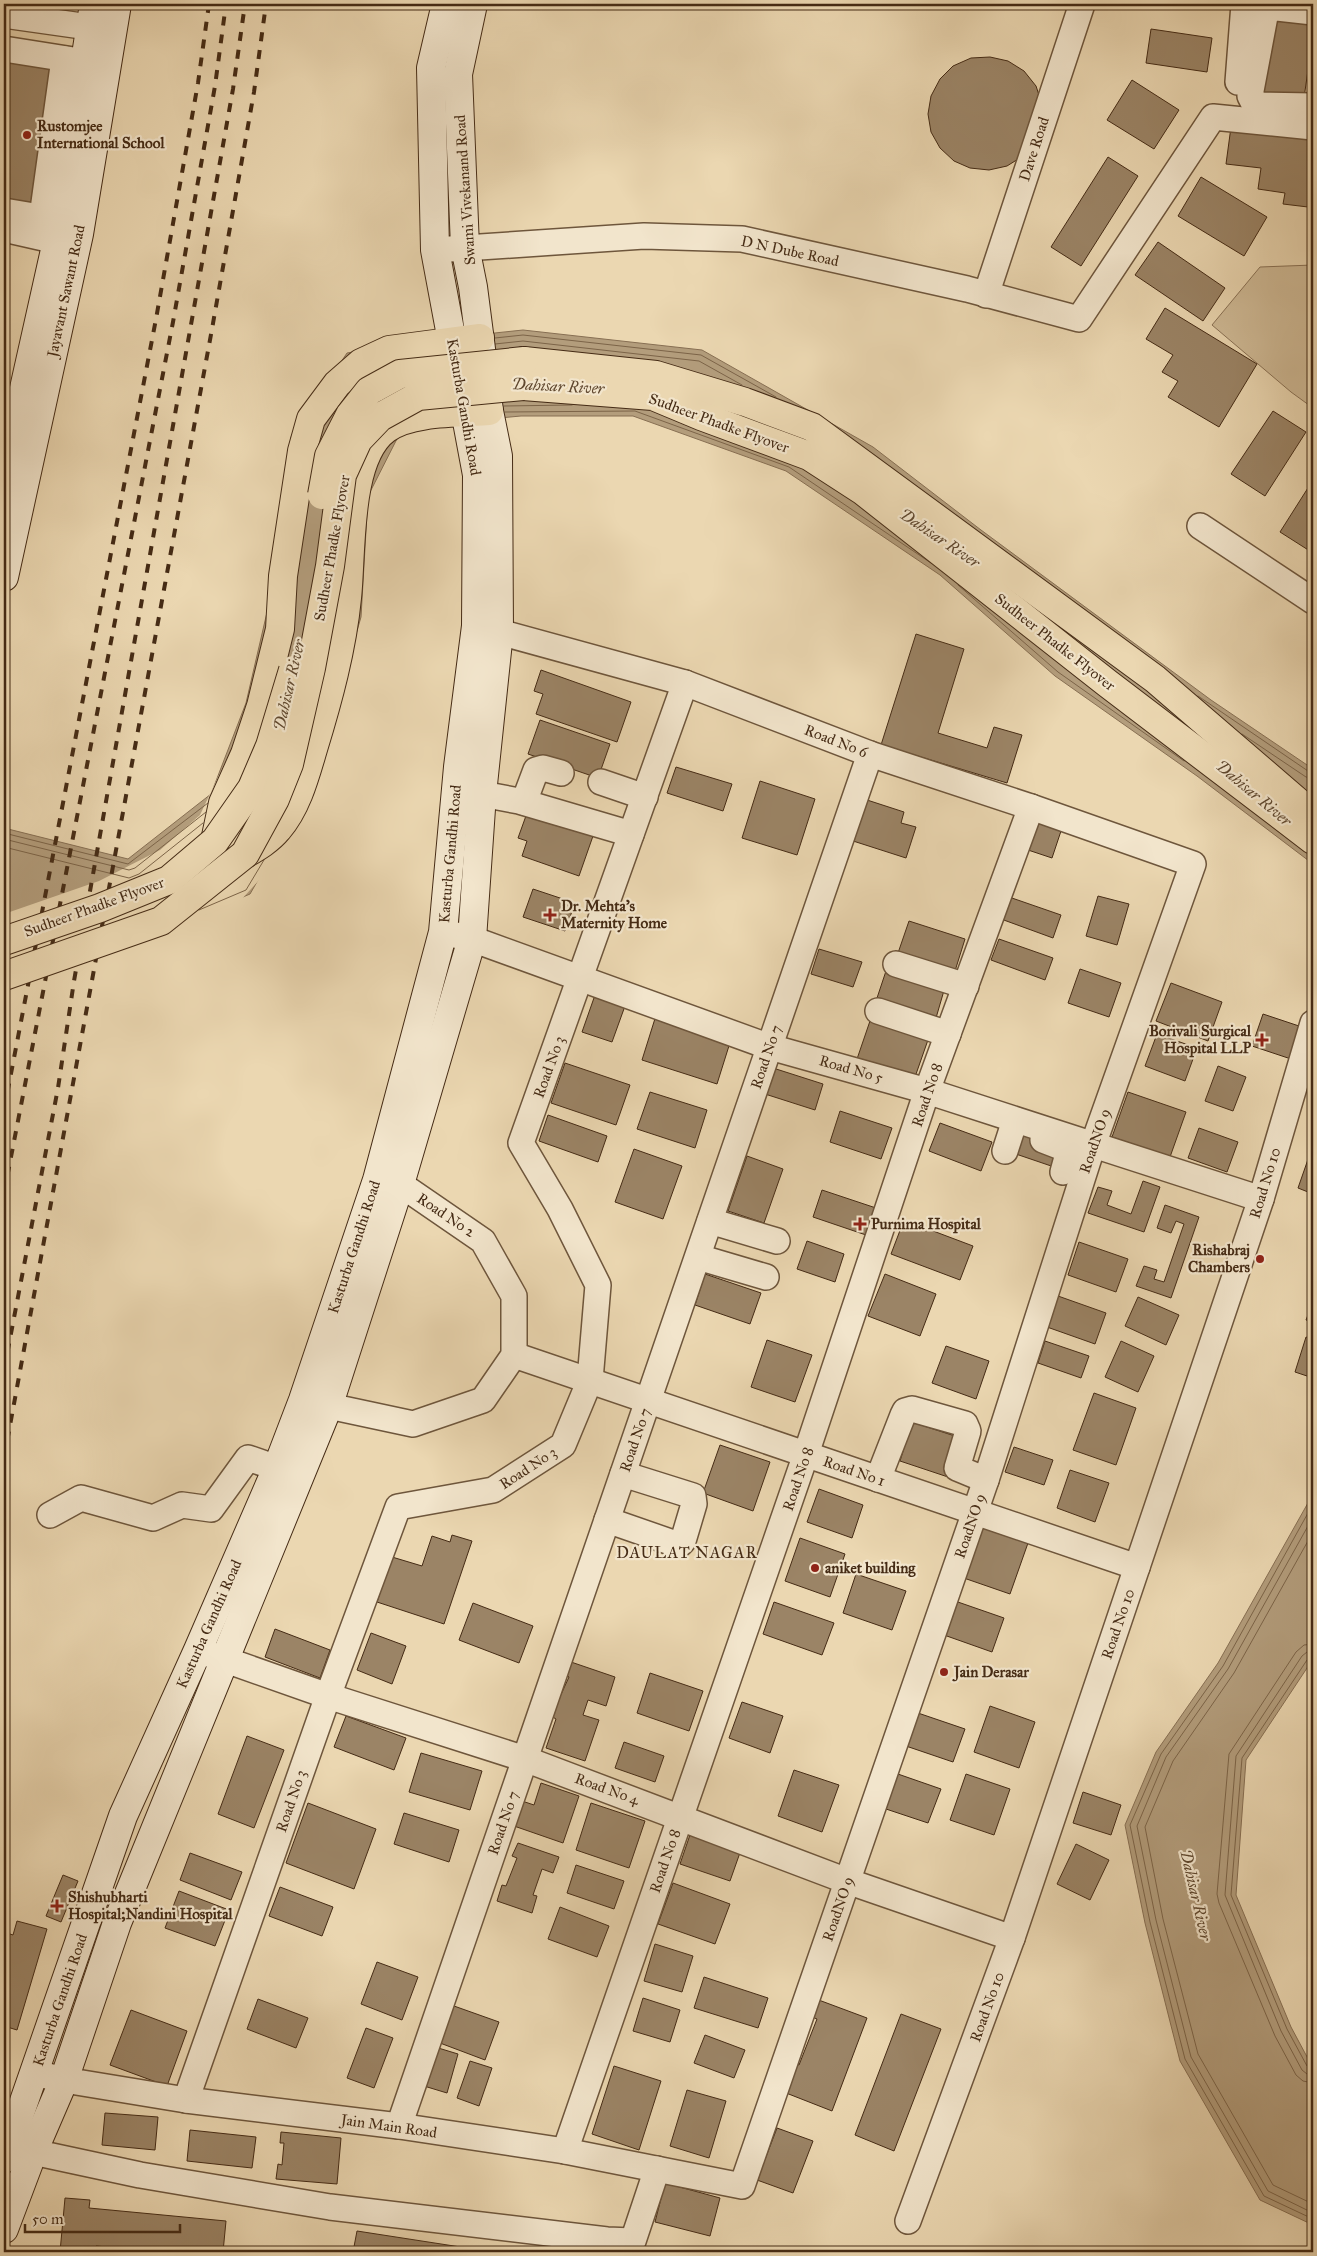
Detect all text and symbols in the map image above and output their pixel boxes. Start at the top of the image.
street label: Swami Vivekanand Road [451,114,479,266]
street label: Dave Road [1015,114,1053,183]
place label: Rustomjee International School [37,117,165,152]
marker: Rustomjee International School [21,129,33,141]
street label: Jayavant Sawant Road [43,223,90,361]
street label: D N Dube Road [739,232,841,270]
street label: Kasturba Gandhi Road [443,337,485,477]
water label: Dahisar River [511,374,606,398]
street label: Sudheer Phadke Flyover [646,389,792,457]
street label: Sudheer Phadke Flyover [310,473,354,622]
water label: Dahisar River [896,504,985,573]
street label: Sudheer Phadke Flyover [991,589,1119,695]
water label: Dahisar River [269,636,309,732]
street label: Road No 6 [802,721,871,762]
water label: Dahisar River [1212,756,1297,831]
street label: Kasturba Gandhi Road [435,784,465,924]
street label: Sudheer Phadke Flyover [21,873,167,941]
place label: Dr. Mehta's Maternity Home [561,897,668,933]
marker: Dr. Mehta's Maternity Home [543,908,557,922]
place label: Borivali Surgical Hospital LLP [1149,1022,1252,1058]
street label: Road No 7 [747,1023,785,1091]
marker: Borivali Surgical Hospital LLP [1255,1033,1269,1047]
street label: Road No 3 [530,1034,568,1100]
street label: Road No 5 [817,1051,885,1087]
street label: Road No 8 [908,1061,946,1129]
street label: RoadNO 9 [1076,1106,1114,1176]
street label: Road No 10 [1246,1145,1284,1221]
street label: Kasturba Gandhi Road [324,1178,384,1316]
street label: Road No 2 [414,1189,479,1241]
place label: Purnima Hospital [871,1215,982,1234]
marker: Purnima Hospital [853,1217,867,1231]
place label: Rishabraj Chambers [1188,1241,1251,1276]
marker: Rishabraj Chambers [1254,1253,1266,1265]
street label: Road No 7 [616,1406,654,1474]
street label: Road No 3 [496,1443,560,1493]
street label: Road No 8 [779,1445,817,1513]
street label: Road No 1 [821,1452,887,1490]
street label: RoadNO 9 [951,1491,989,1561]
district label: DAULAT NAGAR [616,1543,758,1562]
street label: Kasturba Gandhi Road [173,1557,246,1691]
place label: aniket building [825,1559,916,1578]
marker: aniket building [809,1562,821,1574]
street label: Road No 10 [1098,1586,1138,1662]
place label: Jain Derasar [952,1663,1029,1682]
marker: Jain Derasar [938,1666,950,1678]
street label: Road No 3 [272,1768,310,1834]
street label: Road No 4 [572,1769,642,1809]
street label: Road No 7 [484,1789,522,1857]
street label: Road No 8 [646,1827,684,1895]
water label: Dahisar River [1176,1848,1216,1944]
street label: RoadNO 9 [819,1874,857,1944]
place label: Shishubharti Hospital;Nandini Hospital [68,1888,234,1924]
marker: Shishubharti Hospital;Nandini Hospital [50,1899,64,1913]
street label: Kasturba Gandhi Road [29,1931,91,2069]
street label: Road No 10 [966,1970,1008,2044]
street label: Jain Main Road [338,2110,439,2143]
scale bar [25,2201,180,2233]
text: 50 m [32,2210,64,2228]

